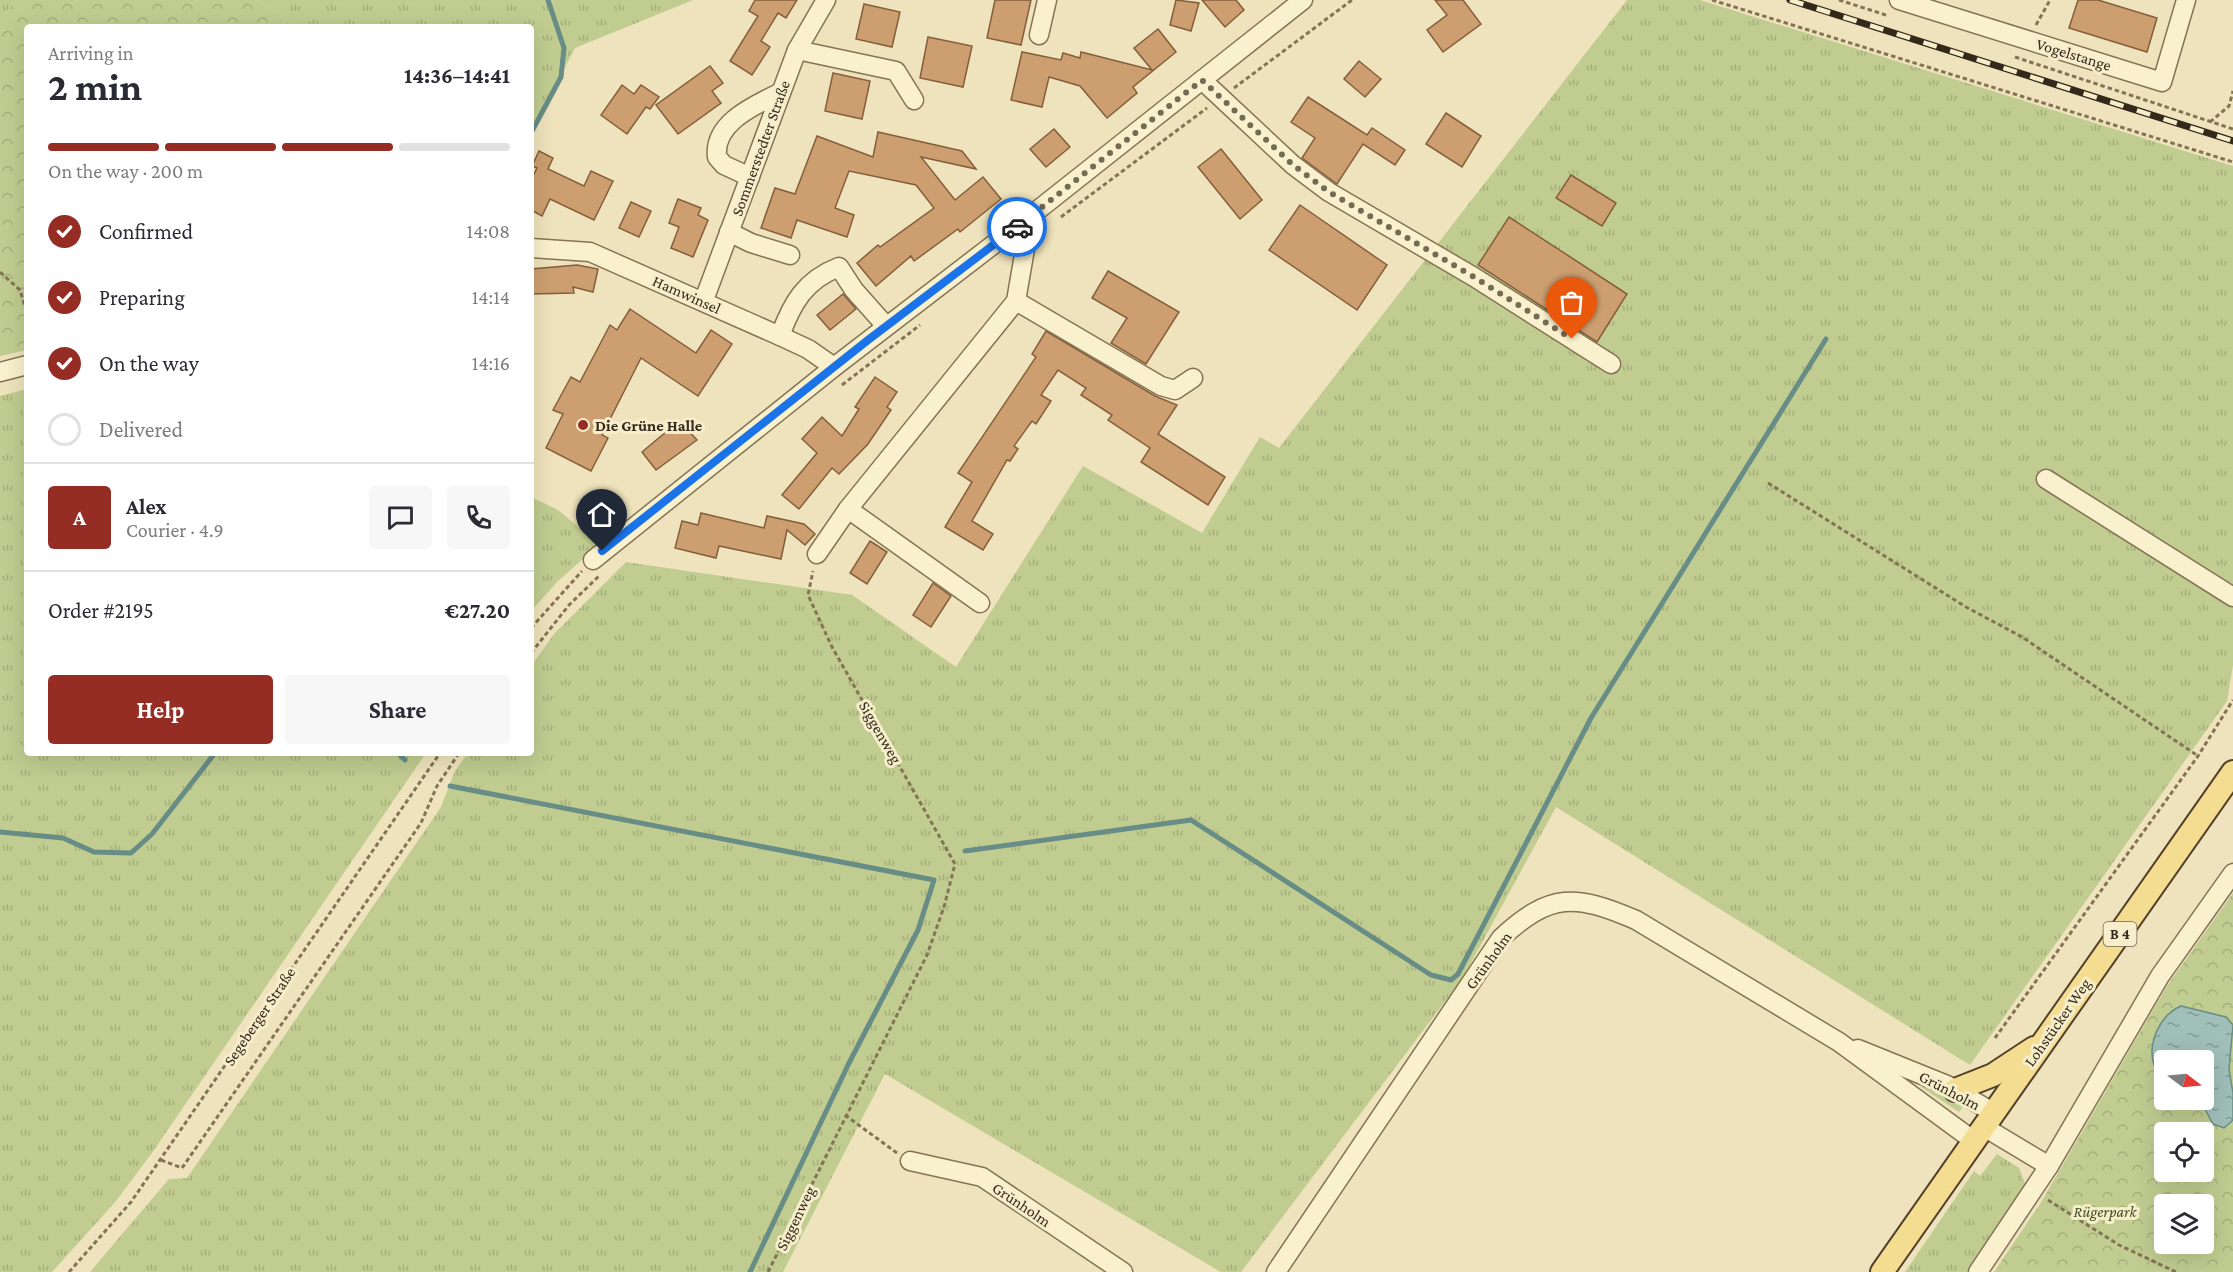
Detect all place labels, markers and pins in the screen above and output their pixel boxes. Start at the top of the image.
pin [1546,277,1597,339]
place label: Die Grüne Halle [595,417,703,434]
marker: Die Grüne Halle [576,418,590,432]
pin [576,489,627,551]

